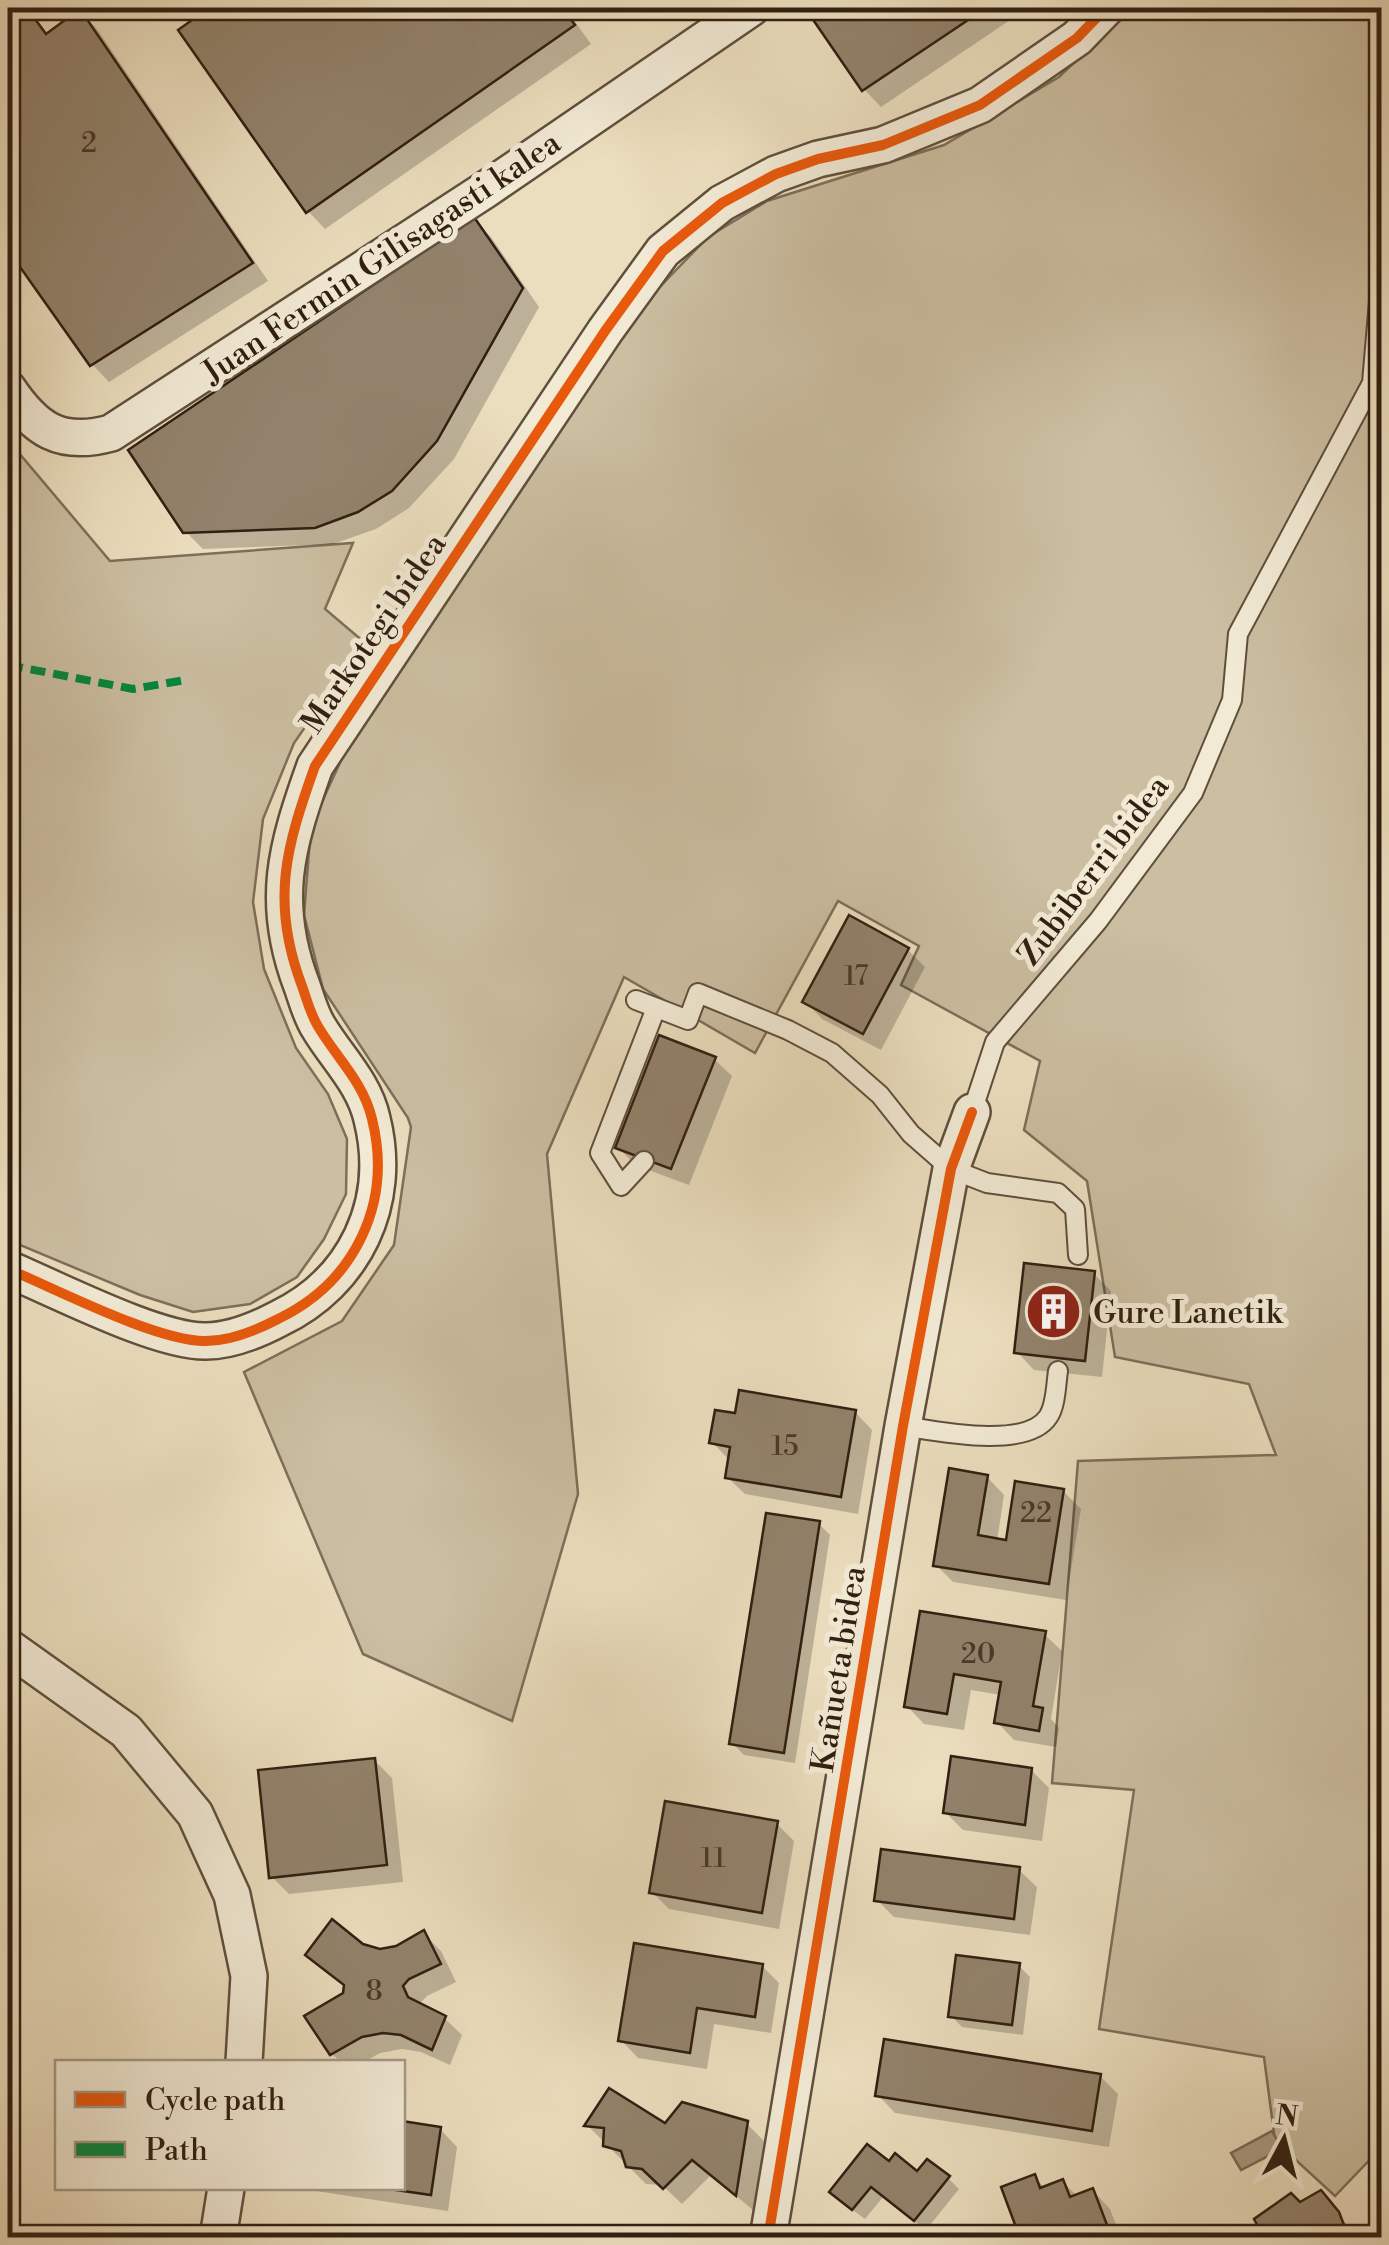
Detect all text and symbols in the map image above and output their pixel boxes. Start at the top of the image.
street label: Juan Fermin Gilisagasti kalea [194,122,569,393]
house number: 2 [81,126,97,161]
street label: Markotegi bidea [292,525,456,741]
street label: Zubiberri bidea [1009,767,1179,974]
house number: 17 [844,959,868,994]
building icon: Gure Lanetik [1024,1282,1084,1342]
place label: Gure Lanetik [1093,1293,1285,1333]
house number: 15 [771,1429,799,1464]
house number: 22 [1020,1496,1052,1531]
street label: Kañueta bidea [803,1562,875,1775]
house number: 20 [961,1637,995,1672]
house number: 11 [700,1841,726,1876]
house number: 8 [365,1974,383,2009]
legend [55,2060,405,2190]
text: Cycle path [145,2082,285,2120]
north arrow [1234,2090,1334,2190]
text: N [1274,2098,1300,2135]
text: Path [145,2132,208,2170]

